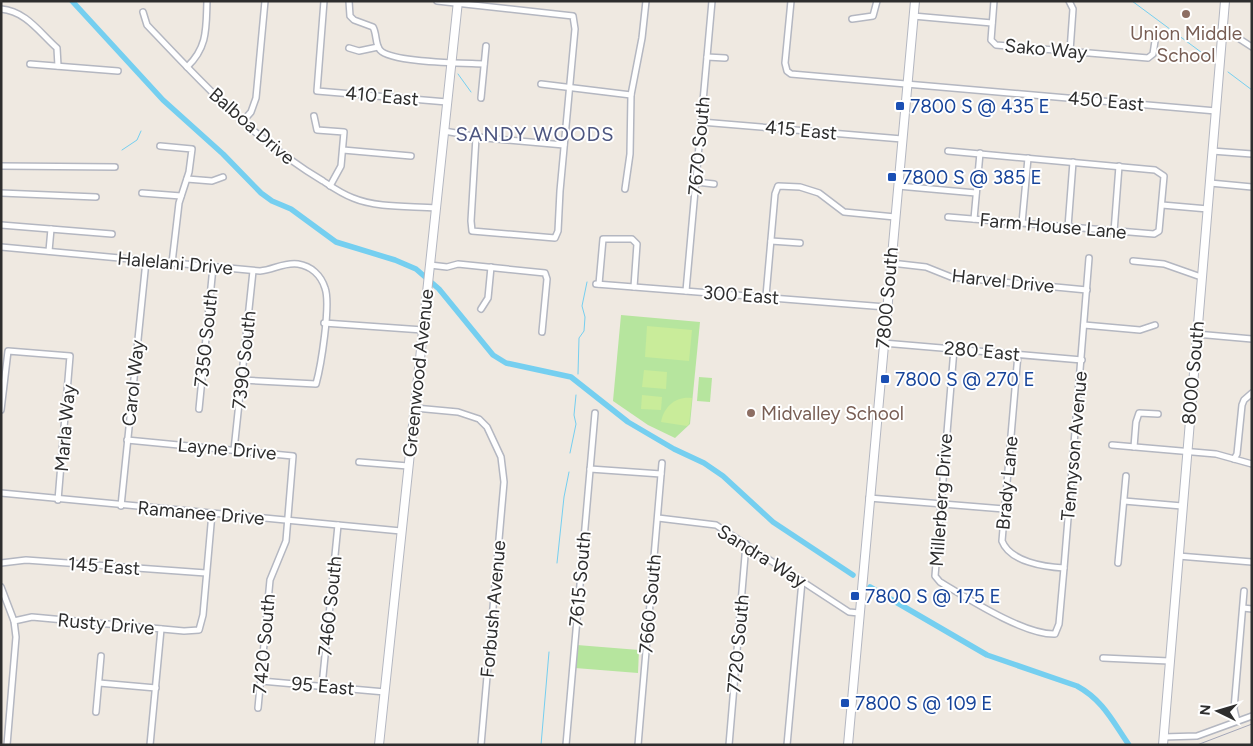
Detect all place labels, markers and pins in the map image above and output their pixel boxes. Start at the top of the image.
marker: Union Middle School [1180,8,1192,20]
place label: Union Middle School [1130,22,1242,67]
place label: 7800 S @ 435 E [910,95,1050,118]
marker: 7800 S @ 435 E [894,100,906,112]
place label: 7800 S @ 385 E [902,166,1042,189]
marker: 7800 S @ 385 E [886,171,898,183]
place label: 7800 S @ 270 E [895,368,1035,391]
marker: 7800 S @ 270 E [879,373,891,385]
place label: Midvalley School [761,402,904,425]
marker: Midvalley School [745,407,757,419]
place label: 7800 S @ 175 E [865,585,1001,608]
marker: 7800 S @ 175 E [849,590,861,602]
place label: 7800 S @ 109 E [855,692,992,715]
marker: 7800 S @ 109 E [839,697,851,709]

